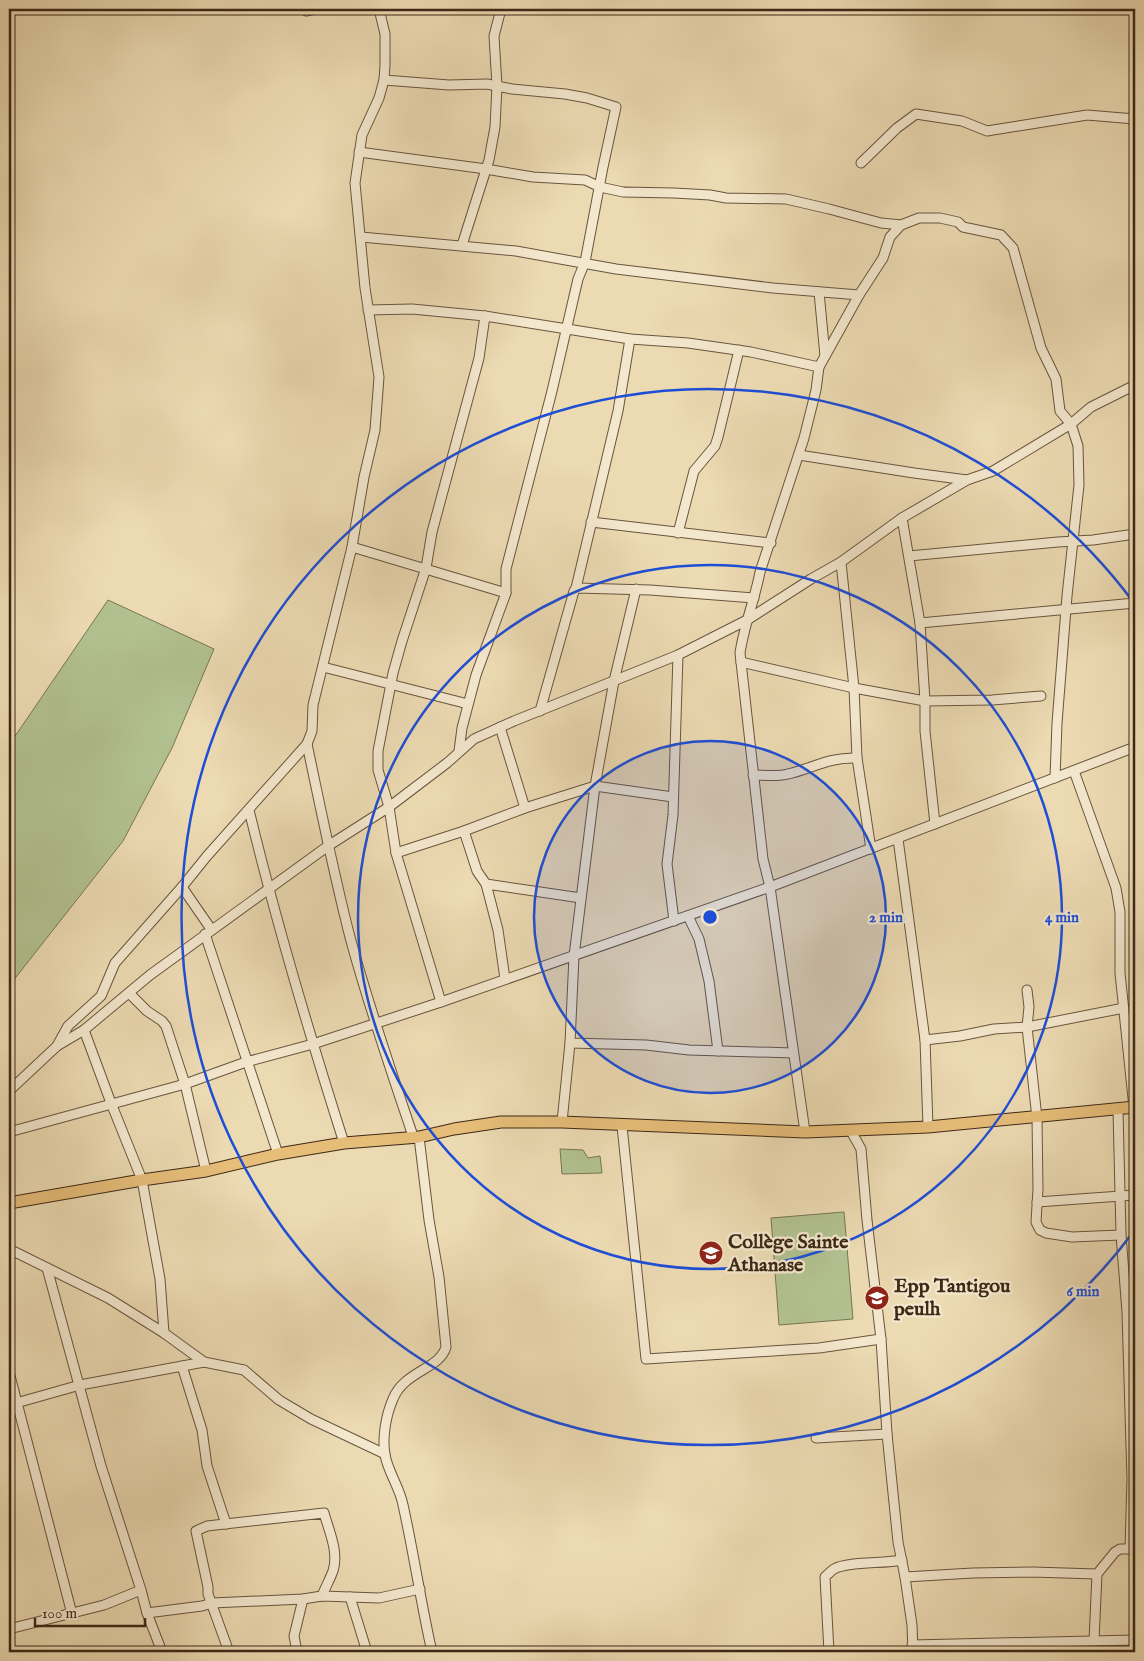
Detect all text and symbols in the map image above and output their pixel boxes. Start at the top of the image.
centre of rings [701,908,719,926]
text: 2 min [869,908,903,927]
text: 4 min [1045,908,1079,927]
place label: Collège Sainte Athanase [727,1230,849,1278]
school or university icon: Collège Sainte Athanase [698,1240,724,1266]
place label: Epp Tantigou peulh [893,1274,1011,1322]
text: 6 min [1066,1282,1100,1301]
school or university icon: Epp Tantigou peulh [864,1285,890,1311]
scale bar [35,1596,145,1628]
text: 100 m [42,1604,78,1623]

